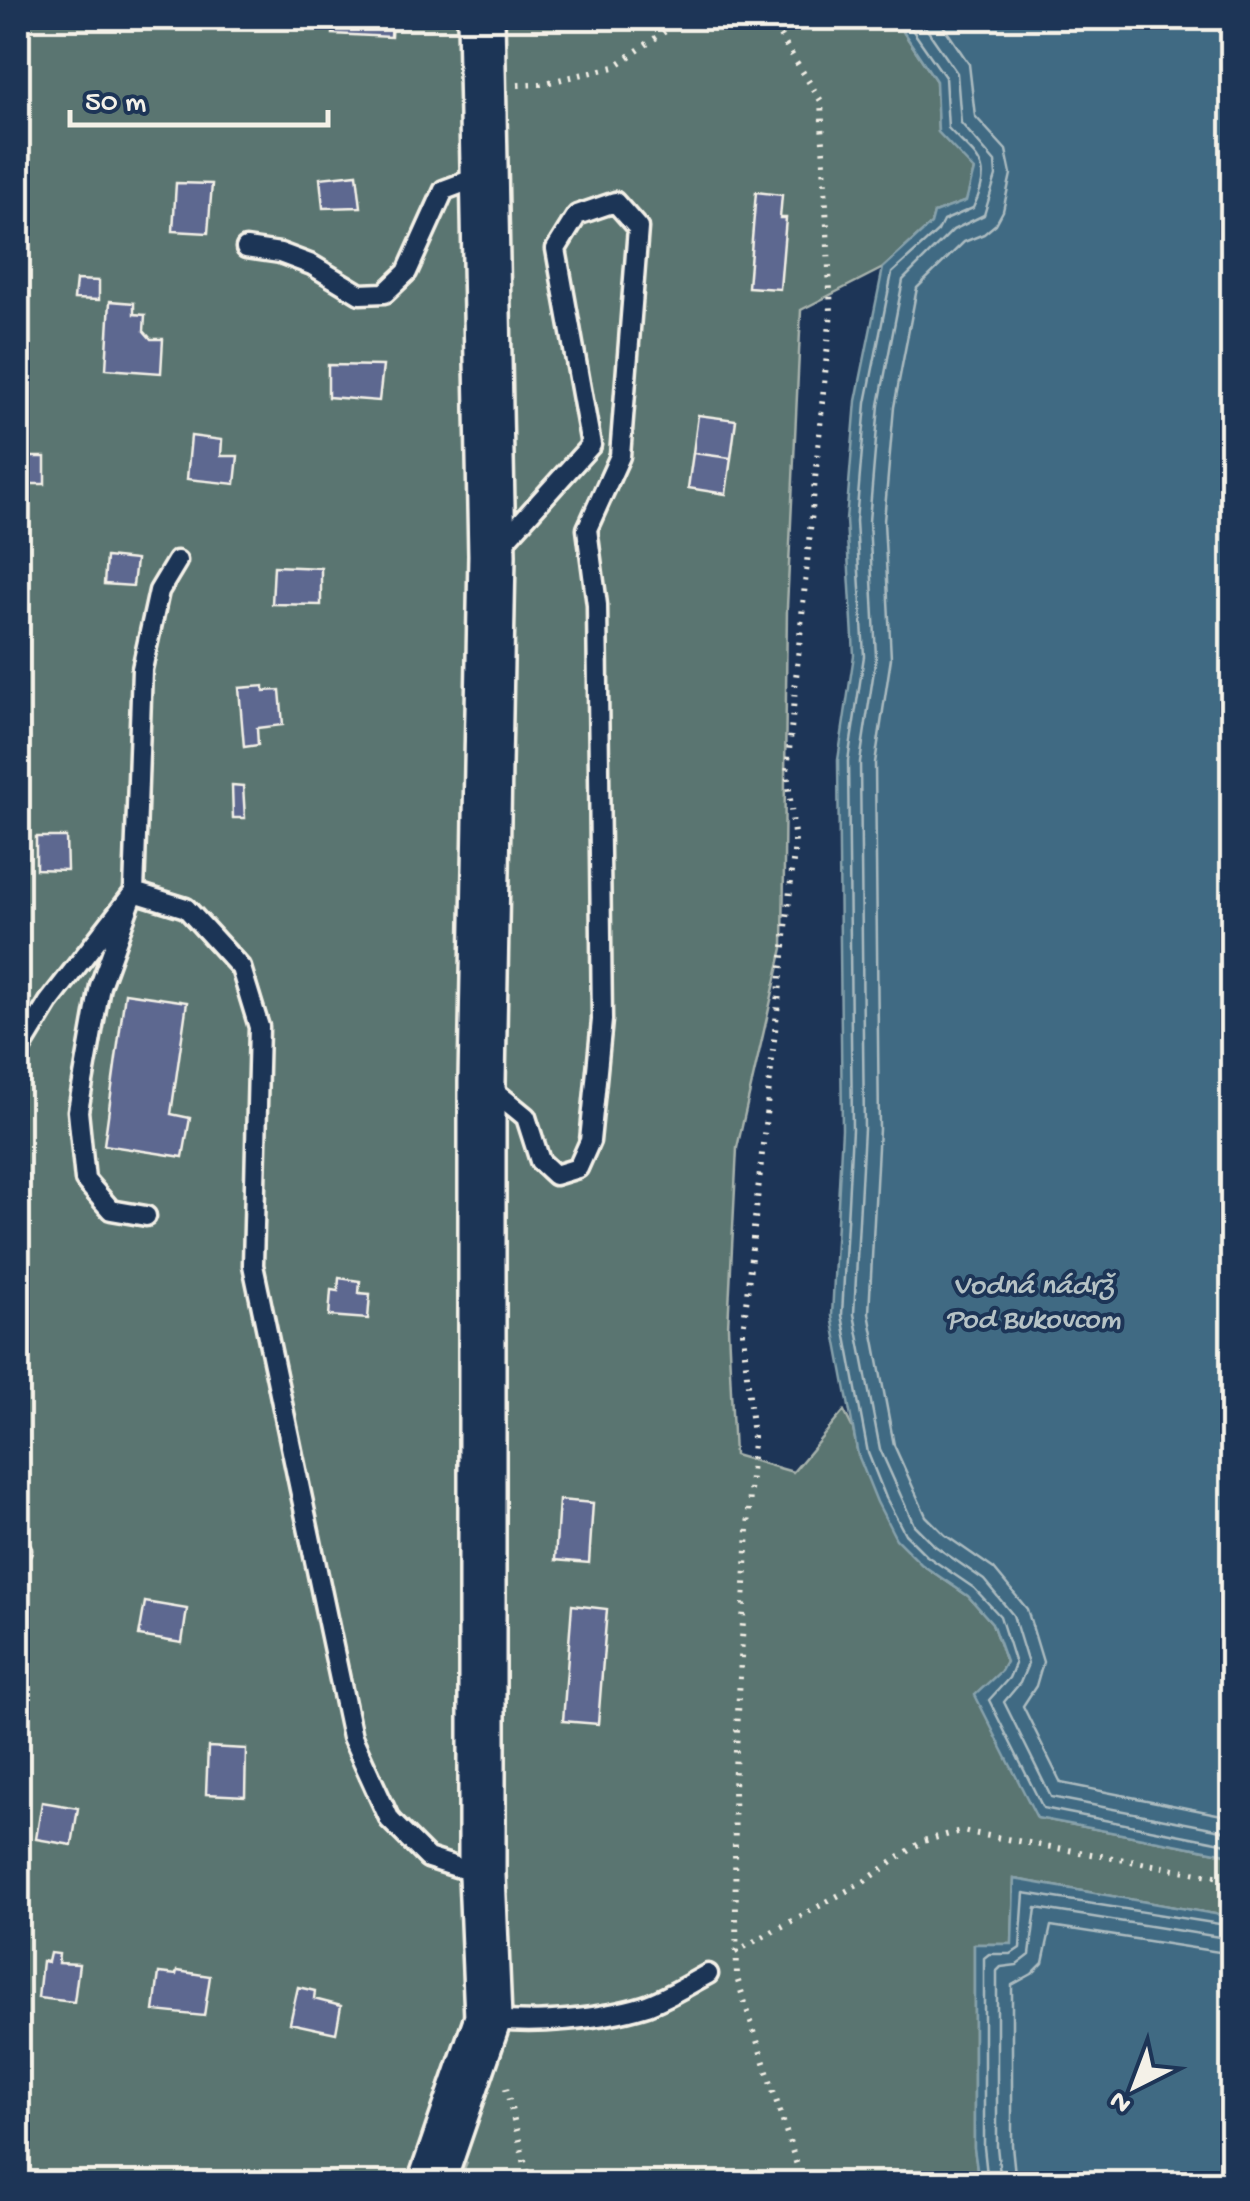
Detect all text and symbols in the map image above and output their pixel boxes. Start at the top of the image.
scale bar [70,65,328,127]
text: 50 m [85,87,146,122]
water label: Vodná nádrž Pod Bukovcom [945,1270,1121,1339]
north arrow [1085,2036,1185,2136]
text: N [1103,2083,1139,2120]

